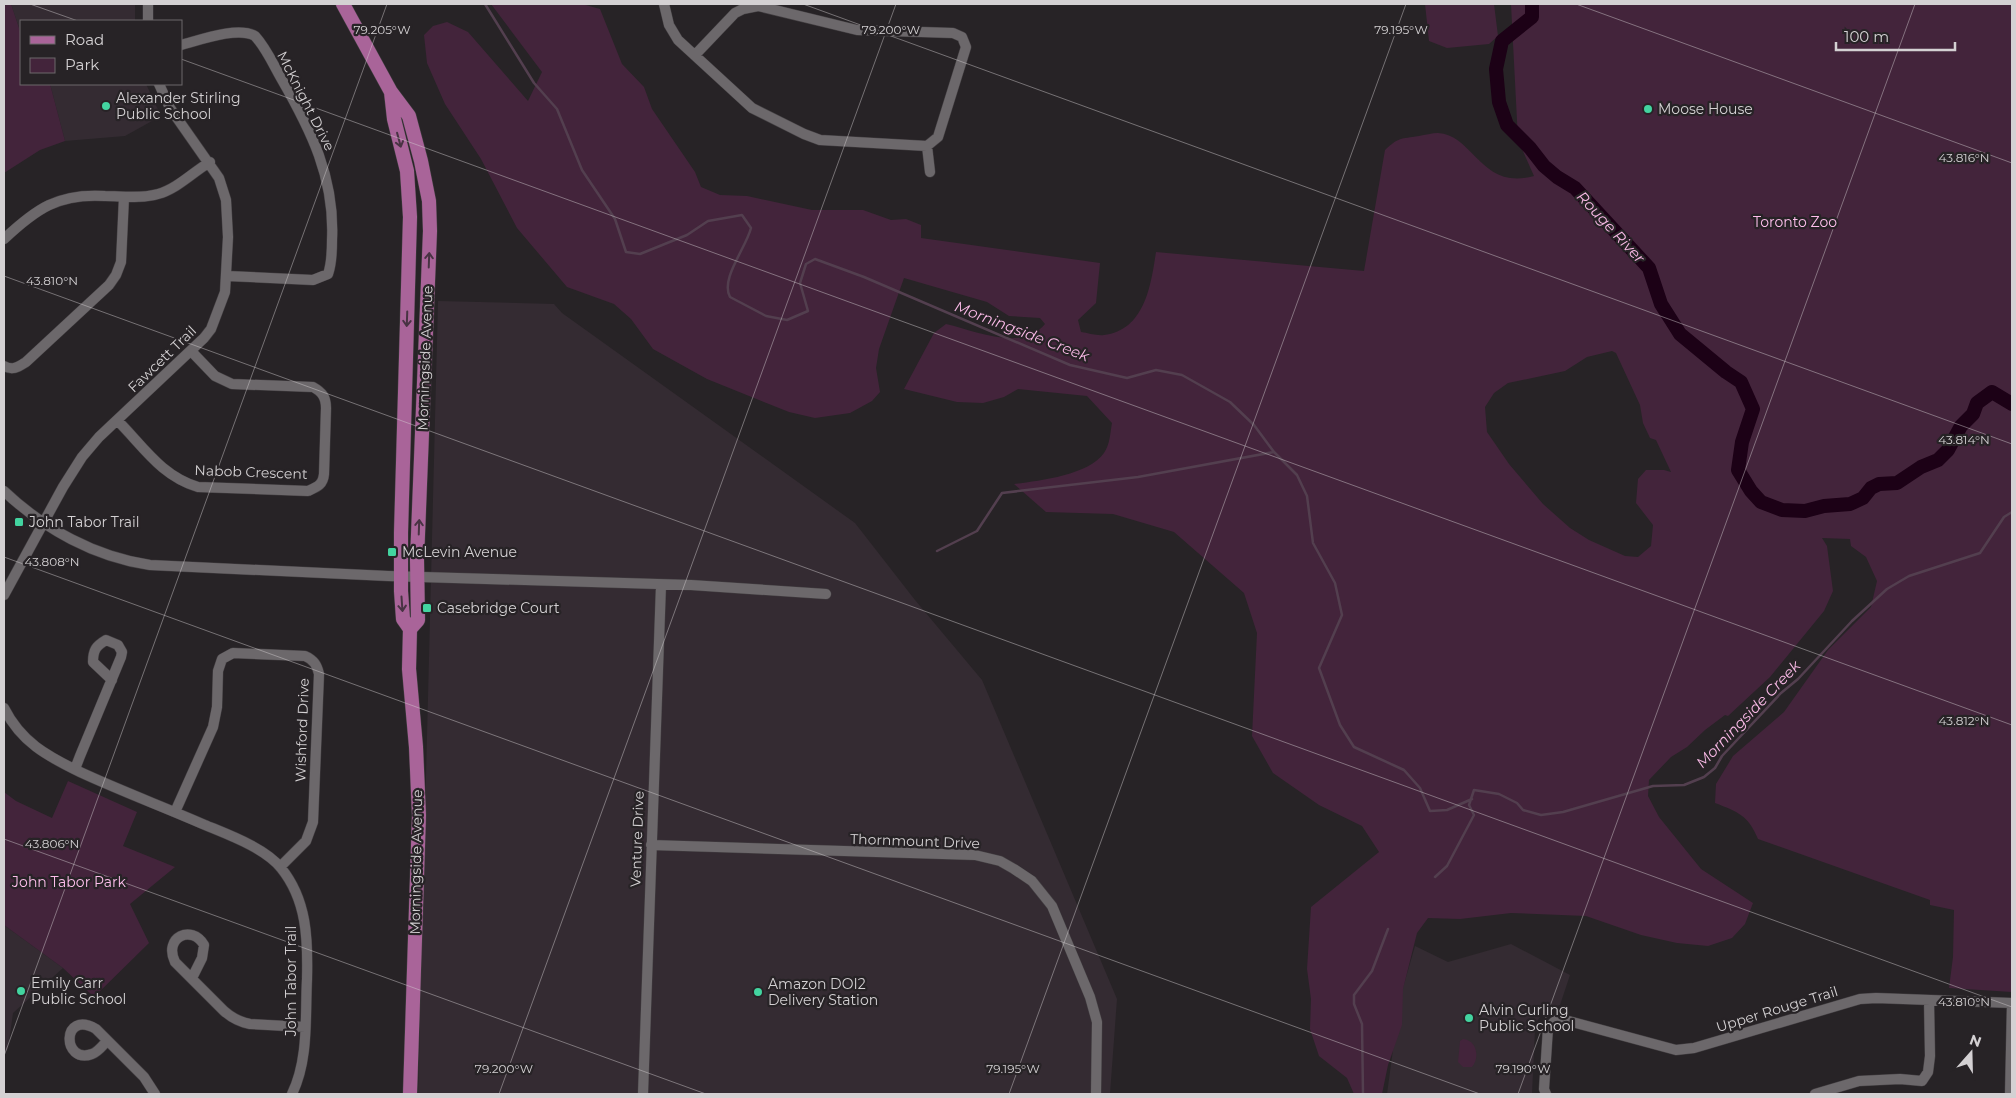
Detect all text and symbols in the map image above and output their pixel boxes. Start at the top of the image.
legend [20,20,182,85]
scale bar [1836,20,1955,52]
text: 79.205°W [354,22,410,37]
text: 79.200°W [862,22,920,37]
text: 79.195°W [1374,22,1428,37]
text: 100 m [1844,27,1889,46]
text: Road [65,30,104,49]
street label: McKnight Drive [273,48,339,154]
text: Park [65,55,99,74]
place label: Alexander Stirling Public School [116,89,241,123]
marker: Alexander Stirling Public School [100,100,112,112]
place label: Moose House [1658,100,1753,118]
marker: Moose House [1642,103,1654,115]
one-way arrow [395,132,404,148]
text: 43.816°N [1938,150,1990,165]
water label: Rouge River [1573,187,1650,268]
park label: Toronto Zoo [1753,213,1837,231]
one-way arrow [424,252,433,268]
text: 43.810°N [26,273,78,288]
street label: Morningside Avenue [413,285,437,431]
water label: Morningside Creek [952,297,1093,366]
one-way arrow [402,311,411,327]
street label: Fawcett Trail [124,322,200,396]
text: 43.814°N [1938,432,1990,447]
street label: Nabob Crescent [194,461,308,483]
place label: John Tabor Trail [28,513,140,531]
marker: John Tabor Trail [13,516,25,528]
one-way arrow [414,520,423,536]
place label: McLevin Avenue [402,543,517,561]
marker: McLevin Avenue [386,546,398,558]
text: 43.808°N [24,554,80,569]
one-way arrow [397,596,406,612]
place label: Casebridge Court [437,599,560,617]
marker: Casebridge Court [421,602,433,614]
water label: Morningside Creek [1692,655,1805,772]
street label: Wishford Drive [291,678,313,782]
text: 43.812°N [1939,713,1989,728]
street label: Morningside Avenue [406,789,426,935]
street label: Venture Drive [626,791,648,887]
street label: Thornmount Drive [850,830,980,852]
text: 43.806°N [25,836,79,851]
park label: John Tabor Park [11,873,127,891]
street label: John Tabor Trail [282,926,300,1037]
place label: Emily Carr Public School [31,974,126,1008]
place label: Amazon DOI2 Delivery Station [768,975,878,1009]
street label: Upper Rouge Trail [1714,982,1840,1036]
marker: Emily Carr Public School [15,985,27,997]
marker: Amazon DOI2 Delivery Station [752,986,764,998]
text: 43.810°N [1938,994,1990,1009]
place label: Alvin Curling Public School [1479,1001,1574,1035]
marker: Alvin Curling Public School [1463,1012,1475,1024]
north arrow [1946,1028,1996,1078]
text: N [1967,1030,1984,1051]
text: 79.200°W [475,1061,533,1076]
text: 79.195°W [986,1061,1040,1076]
text: 79.190°W [1496,1061,1550,1076]

